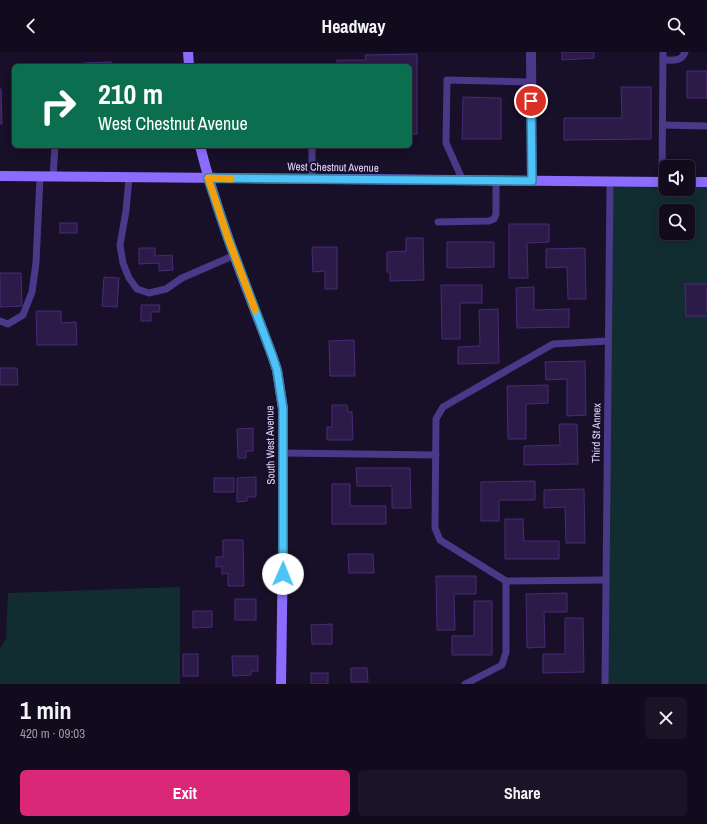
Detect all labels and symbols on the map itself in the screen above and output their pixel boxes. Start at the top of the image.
pin [514,84,548,118]
street label: West Chestnut Avenue [287,159,379,175]
street label: Third St Annex [588,403,604,463]
street label: South West Avenue [262,405,278,485]
position arrow [262,553,304,595]

